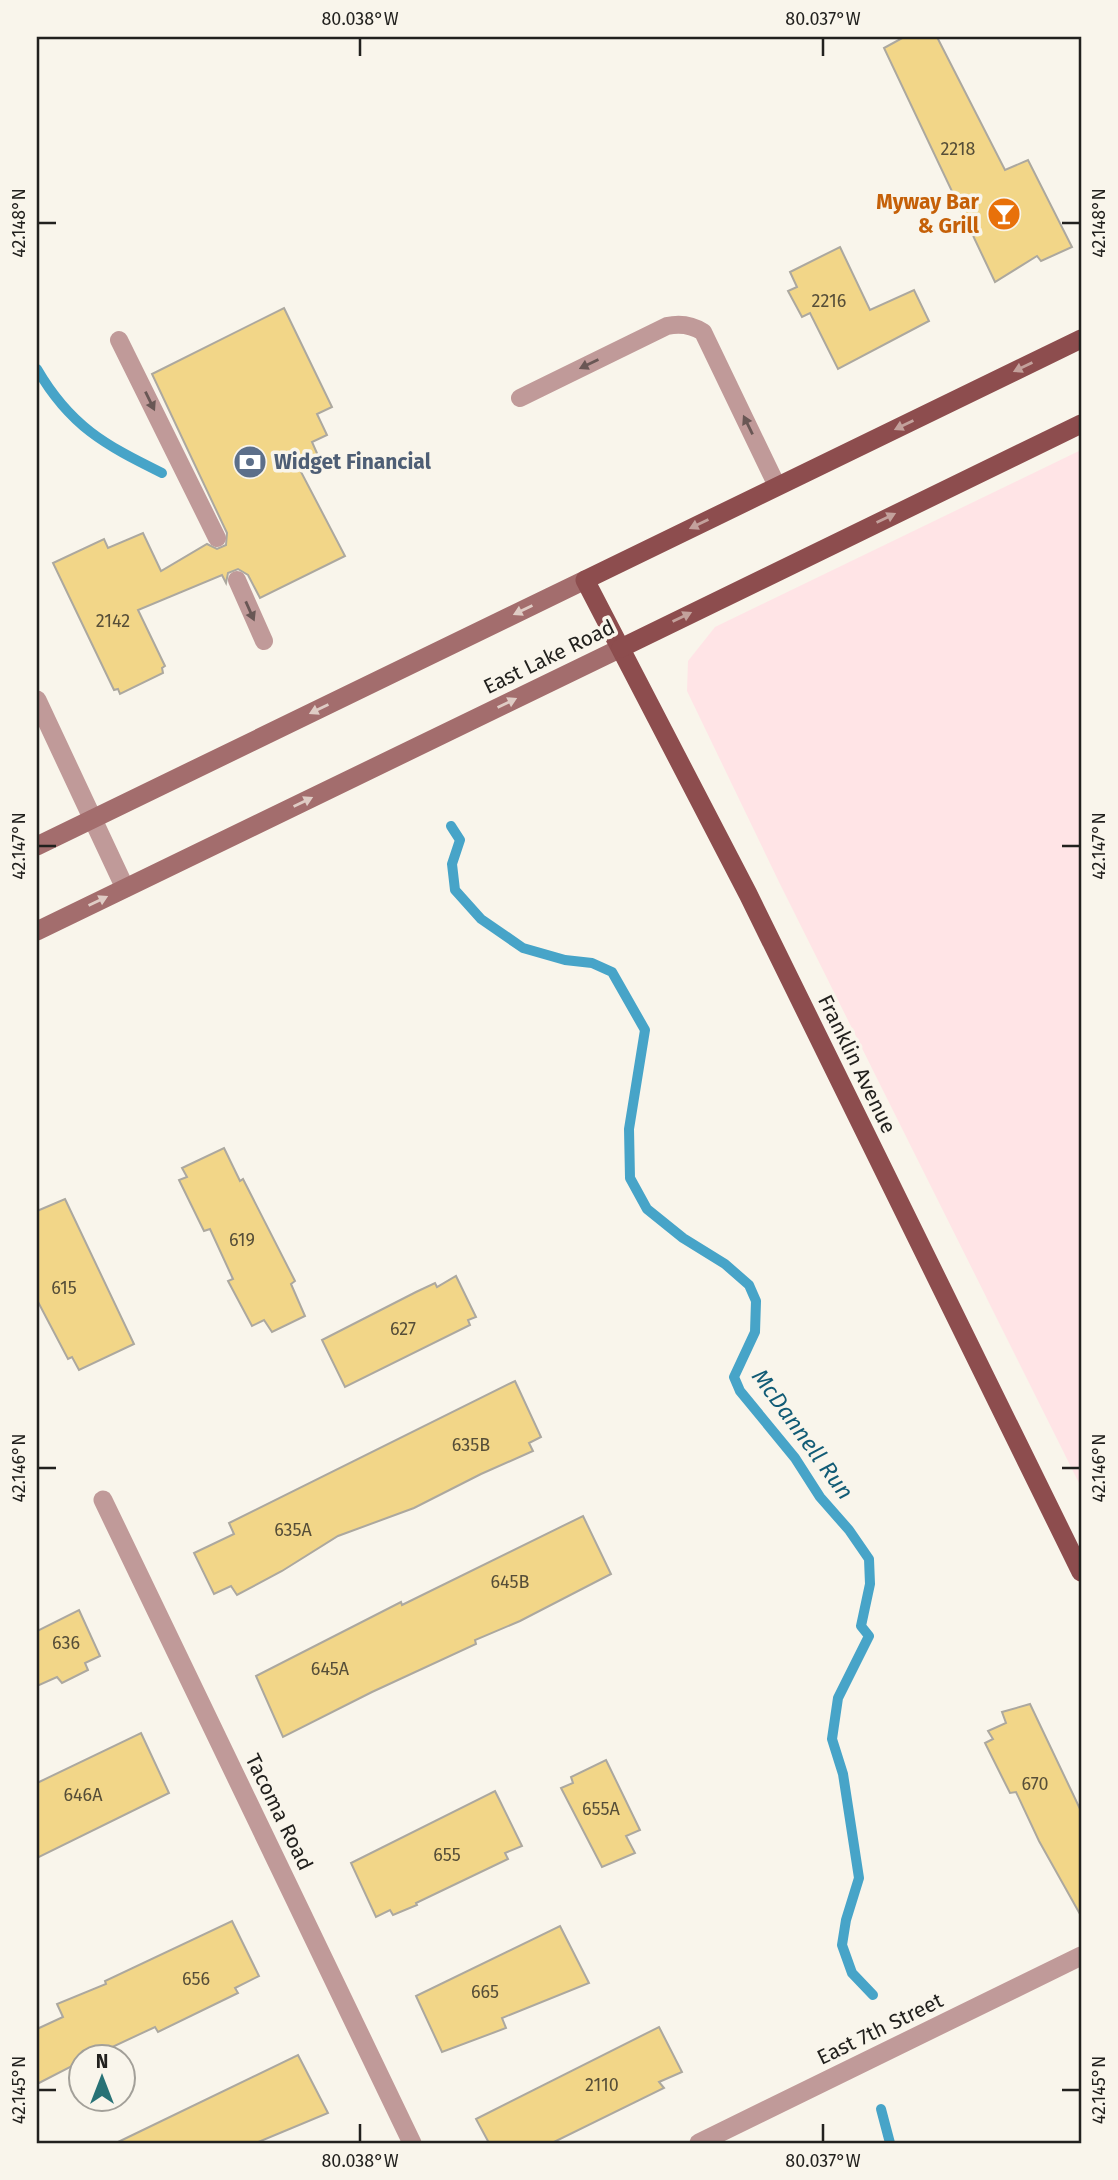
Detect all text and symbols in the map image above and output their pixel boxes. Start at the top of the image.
text: 80.038°W [321,8,399,30]
text: 80.037°W [785,8,861,30]
house number: 2218 [940,138,976,160]
text: 42.148°N [8,188,30,258]
text: 42.148°N [1088,188,1110,258]
place label: Myway Bar & Grill [876,189,980,239]
bar icon: Myway Bar & Grill [985,195,1023,233]
house number: 2216 [812,290,846,312]
one-way arrow [579,359,599,370]
one-way arrow [1013,361,1033,373]
one-way arrow [144,391,155,411]
one-way arrow [742,415,753,435]
one-way arrow [894,419,914,431]
bank icon: Widget Financial [231,443,269,481]
place label: Widget Financial [274,449,432,475]
one-way arrow [876,513,896,524]
one-way arrow [689,518,709,530]
one-way arrow [245,600,256,621]
one-way arrow [513,604,533,615]
house number: 2142 [96,610,130,632]
one-way arrow [672,612,692,623]
street label: East Lake Road [479,614,619,700]
one-way arrow [497,697,517,708]
one-way arrow [309,703,329,715]
one-way arrow [293,796,313,808]
text: 42.147°N [8,812,30,880]
text: 42.147°N [1088,812,1110,880]
one-way arrow [88,896,108,907]
street label: Franklin Avenue [812,990,902,1138]
house number: 619 [229,1229,255,1251]
house number: 615 [51,1277,77,1299]
house number: 627 [390,1318,416,1340]
water label: McDannell Run [746,1363,860,1505]
text: 42.146°N [8,1433,30,1503]
text: 42.146°N [1088,1433,1110,1503]
house number: 635B [452,1434,490,1456]
house number: 635A [274,1519,313,1541]
house number: 645B [491,1571,530,1593]
house number: 636 [52,1632,80,1654]
house number: 645A [311,1658,350,1680]
street label: Tacoma Road [240,1749,318,1875]
house number: 670 [1022,1773,1048,1795]
house number: 646A [63,1784,103,1806]
house number: 655A [582,1798,621,1820]
house number: 655 [433,1844,461,1866]
house number: 656 [182,1968,210,1990]
house number: 665 [471,1981,499,2003]
street label: East 7th Street [813,1987,948,2071]
north arrow [66,2044,136,2114]
text: N [96,2050,108,2073]
text: 42.145°N [8,2056,30,2124]
text: 42.145°N [1088,2056,1110,2124]
house number: 2110 [585,2074,619,2096]
text: 80.038°W [321,2150,399,2172]
text: 80.037°W [785,2150,861,2172]

